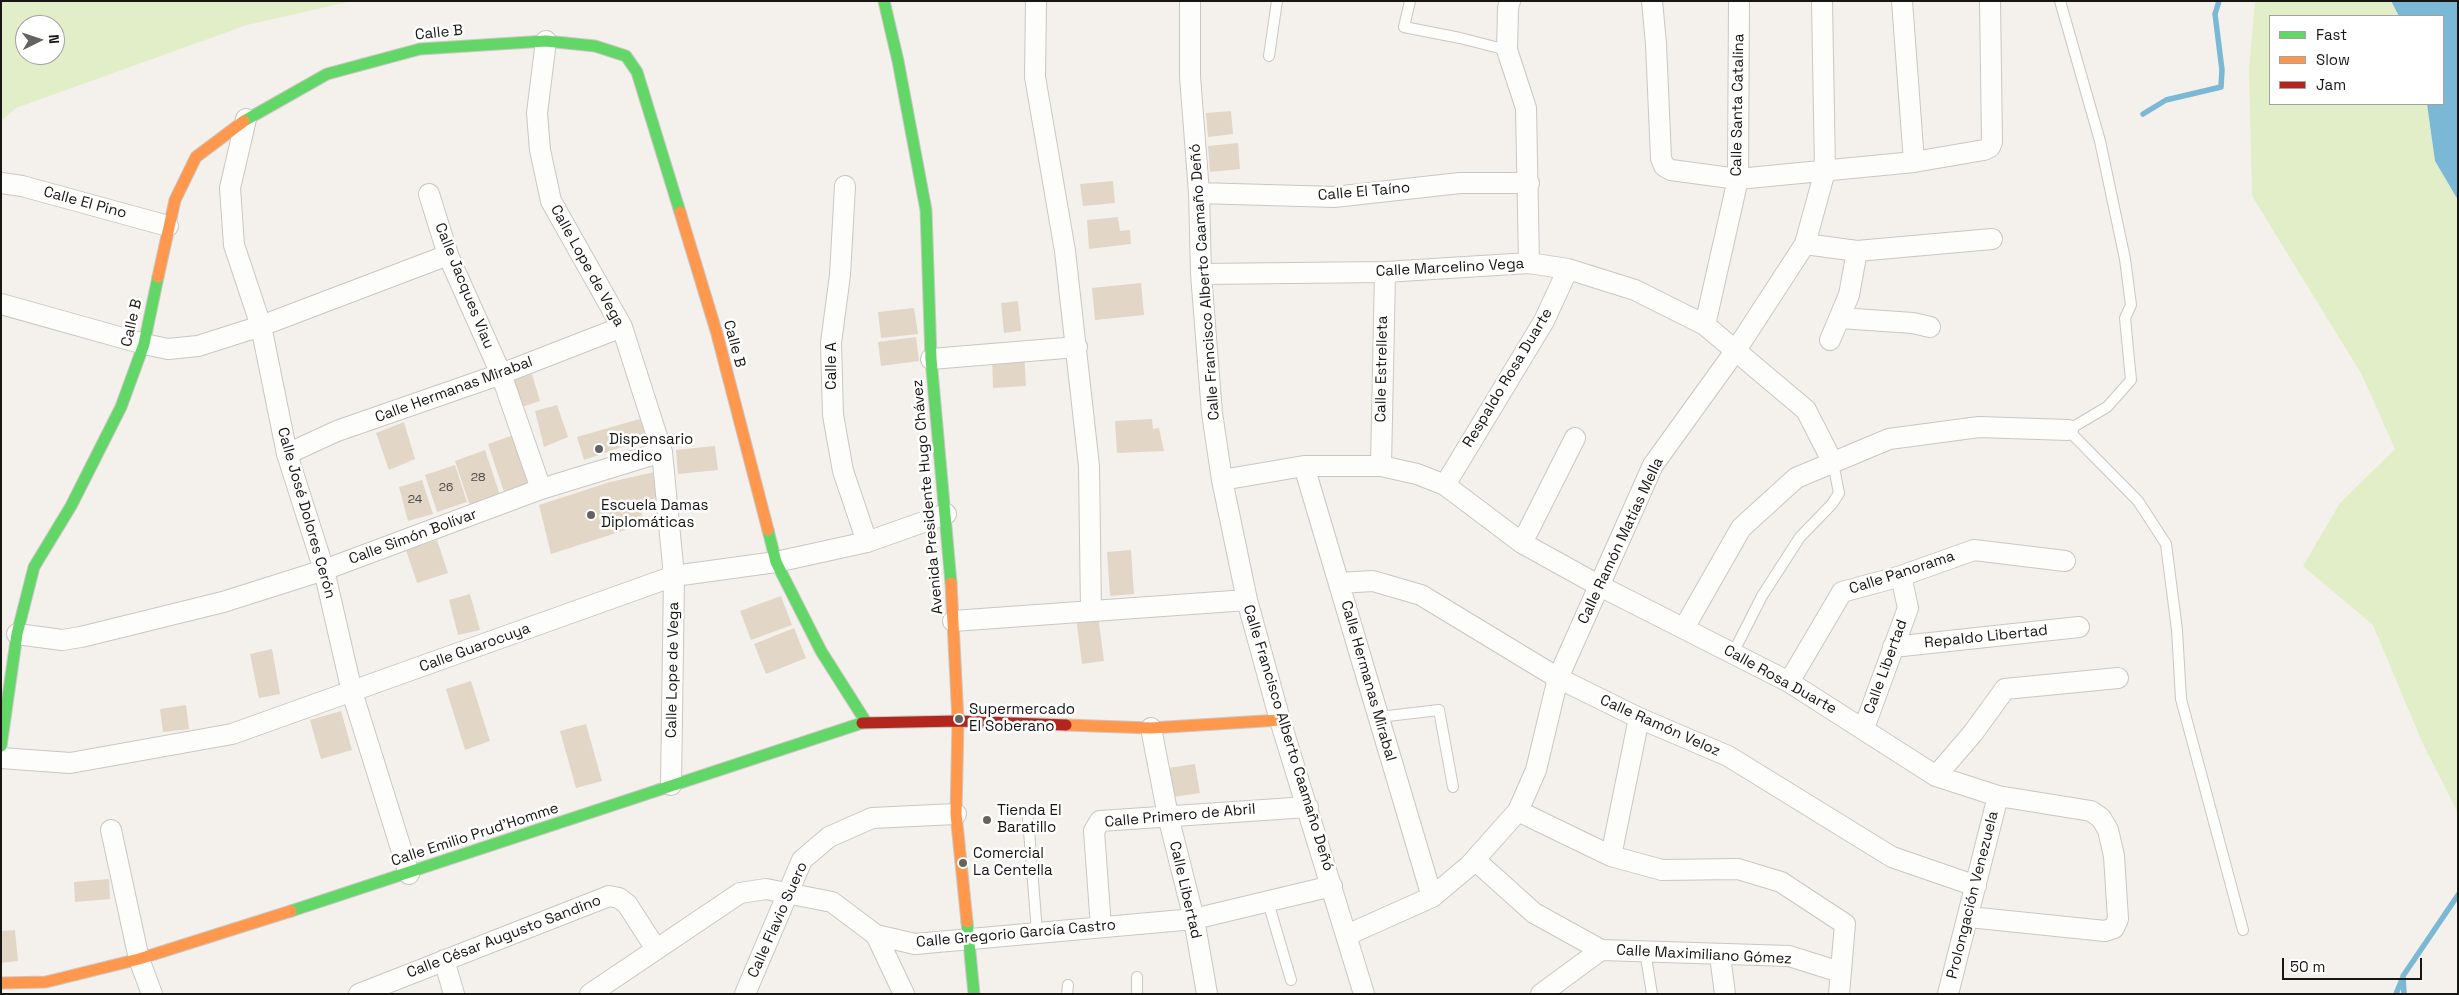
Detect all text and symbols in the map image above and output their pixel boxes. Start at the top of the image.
north arrow [15,15,65,65]
legend [2269,15,2444,105]
street label: Calle B [414,22,464,44]
text: Fast [2316,25,2347,44]
street label: Calle Santa Catalina [1728,33,1748,177]
text: N [45,34,63,44]
text: Slow [2316,50,2350,69]
text: Jam [2316,75,2346,94]
street label: Calle Francisco Alberto Caamaño Deñó [1186,143,1224,421]
street label: Calle El Taíno [1317,179,1411,205]
street label: Calle El Pino [41,183,129,223]
street label: Calle Lope de Vega [546,202,628,330]
street label: Calle Jacques Viau [430,220,498,352]
street label: Calle Marcelino Vega [1375,255,1525,281]
street label: Calle B [118,297,146,349]
street label: Respaldo Rosa Duarte [1459,305,1557,451]
street label: Calle Estrelleta [1372,315,1392,423]
street label: Calle B [719,318,749,370]
street label: Calle A [823,342,841,390]
street label: Calle Hermanas Mirabal [373,353,535,427]
street label: Avenida Presidente Hugo Chávez [909,379,947,615]
street label: Calle José Dolores Cerón [273,425,339,601]
place label: Dispensario medico [609,431,693,466]
marker: Dispensario medico [593,443,605,455]
street label: Calle Ramón Matías Mella [1574,455,1668,627]
house number: 28 [471,471,485,485]
house number: 26 [439,481,453,495]
house number: 24 [408,493,422,507]
place label: Escuela Damas Diplomáticas [601,497,708,532]
street label: Calle Simón Bolívar [346,505,480,569]
marker: Escuela Damas Diplomáticas [585,509,597,521]
street label: Calle Panorama [1847,547,1957,599]
street label: Calle Hermanas Mirabal [1336,599,1400,763]
street label: Calle Lope de Vega [663,602,683,738]
street label: Calle Francisco Alberto Caamaño Deñó [1239,603,1337,873]
street label: Calle Libertad [1861,617,1911,717]
street label: Calle Guarocuya [417,620,533,676]
street label: Repaldo Libertad [1923,622,2049,652]
street label: Calle Rosa Duarte [1720,642,1840,718]
street label: Calle Ramón Veloz [1597,691,1723,761]
place label: Supermercado El Soberano [969,701,1075,736]
marker: Supermercado El Soberano [953,713,965,725]
street label: Calle Emilio Prud'Homme [389,799,561,871]
street label: Calle Primero de Abril [1104,800,1256,832]
place label: Tienda El Baratillo [997,802,1062,837]
street label: Prolongación Venezuela [1943,809,2003,981]
marker: Tienda El Baratillo [981,814,993,826]
street label: Calle Libertad [1165,840,1205,940]
place label: Comercial La Centella [973,845,1053,880]
marker: Comercial La Centella [957,857,969,869]
street label: Calle Flavio Suero [744,859,812,981]
street label: Calle César Augusto Sandino [404,892,604,982]
street label: Calle Gregorio García Castro [915,916,1117,952]
street label: Calle Maximiliano Gómez [1616,941,1792,969]
scale bar [2284,948,2424,980]
text: 50 m [2290,957,2325,976]

